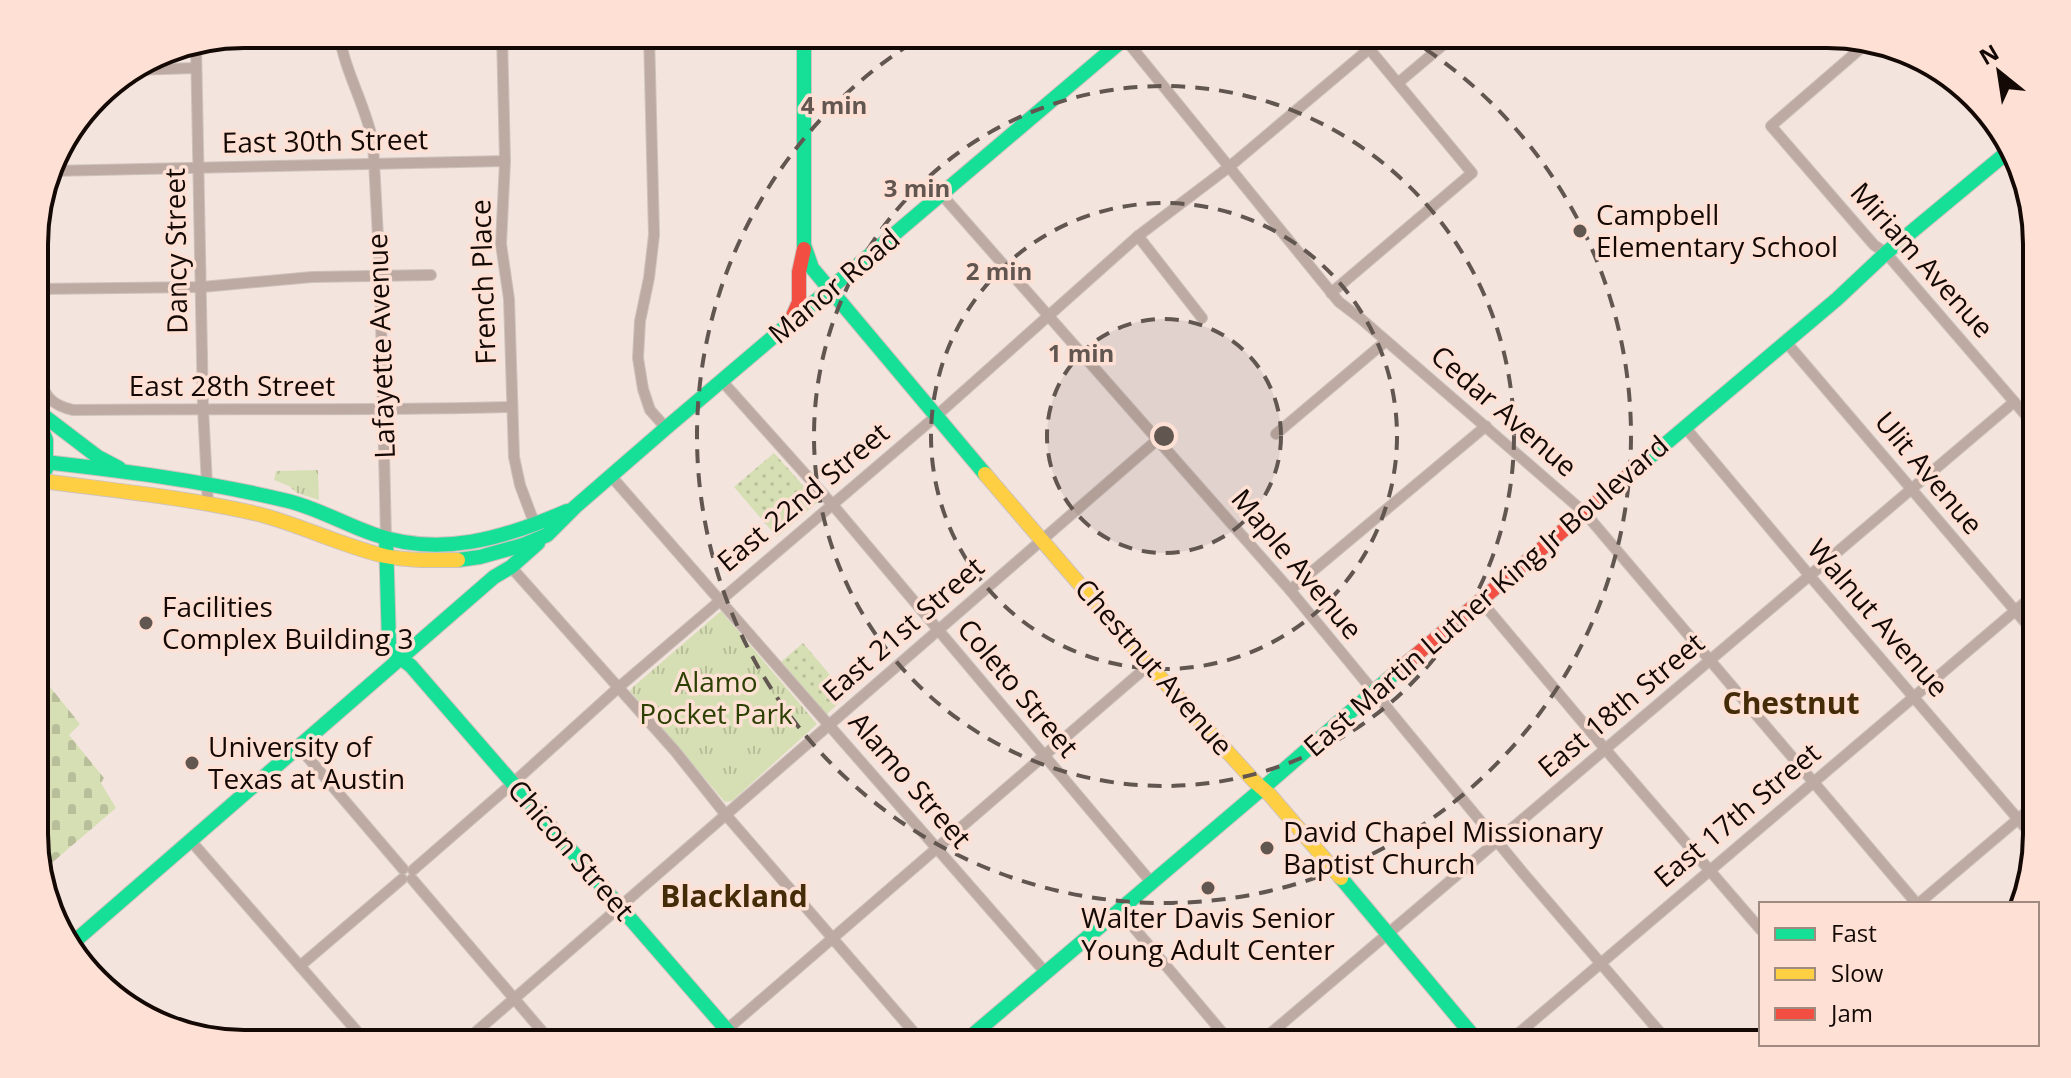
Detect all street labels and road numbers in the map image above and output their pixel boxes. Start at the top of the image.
street label: East 30th Street [221,119,428,161]
street label: Dancy Street [155,168,195,334]
street label: Miriam Avenue [1843,173,2003,345]
street label: French Place [460,199,504,365]
street label: Manor Road [760,219,907,351]
street label: Lafayette Avenue [357,233,403,459]
street label: Cedar Avenue [1423,336,1586,484]
street label: East 28th Street [129,366,335,404]
street label: Ulit Avenue [1867,403,1992,542]
street label: East 22nd Street [708,413,896,579]
street label: East Martin Luther King Jr Boulevard [1295,426,1676,764]
street label: Maple Avenue [1224,480,1372,647]
street label: Walnut Avenue [1800,530,1958,704]
street label: East 21st Street [813,547,991,709]
street label: Chestnut Avenue [1067,570,1242,763]
street label: Coleto Street [950,610,1088,765]
street label: East 18th Street [1529,623,1712,785]
street label: Alamo Street [841,703,980,855]
street label: East 17th Street [1645,733,1828,895]
street label: Chicon Street [500,771,643,928]

